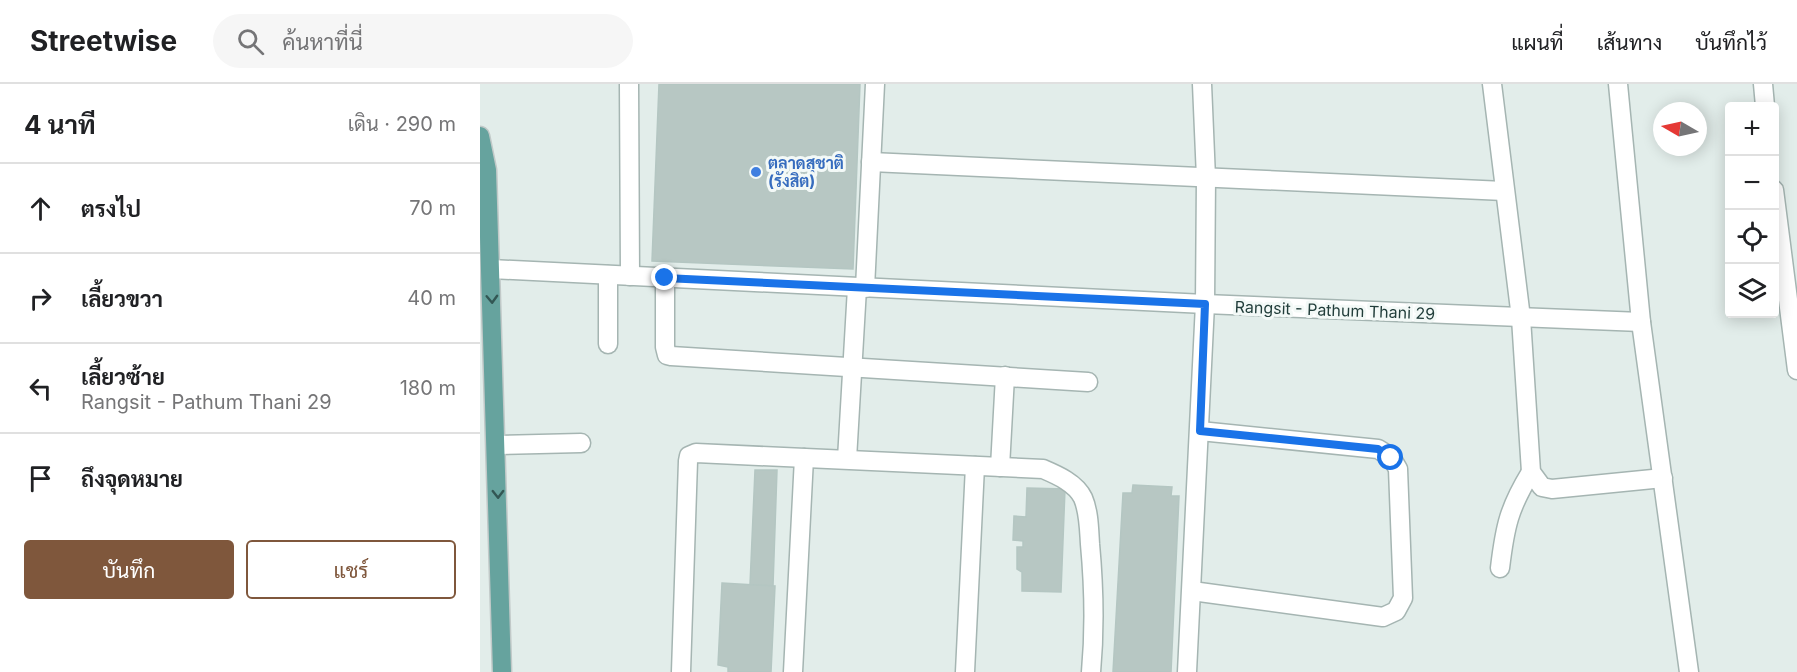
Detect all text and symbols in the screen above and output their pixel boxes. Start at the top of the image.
search box [213,14,633,68]
text: Streetwise [30,24,177,58]
icon: search [234,25,267,58]
text: ค้นหาที่นี่ [282,29,363,55]
text: แผนที่ [1511,30,1564,55]
text: เส้นทาง [1597,30,1662,55]
text: บันทึกไว้ [1695,30,1767,55]
north arrow [1653,102,1707,156]
map controls [1725,102,1779,318]
button: + [1725,102,1779,156]
text: 4 นาที [24,109,96,140]
text: เดิน · 290 m [348,112,456,136]
place label: ตลาดสุชาติ (รังสิต) [768,153,844,191]
button: − [1725,156,1779,210]
marker: ตลาดสุชาติ (รังสิต) [749,165,763,179]
icon: ahead [24,192,57,225]
text: ตรงไป [81,196,141,222]
text: 70 m [409,196,456,220]
button: locate [1725,210,1779,264]
route end [651,264,677,290]
button: layers [1725,264,1779,318]
icon: right [24,282,57,315]
text: เลี้ยวขวา [81,286,163,312]
text: 40 m [407,286,456,310]
one-way arrow [485,294,498,303]
street label: Rangsit - Pathum Thani 29 [1234,297,1436,323]
text: เลี้ยวซ้าย [81,364,165,390]
icon: left [24,372,57,405]
text: 180 m [400,376,456,400]
text: Rangsit - Pathum Thani 29 [81,390,332,414]
route start [1377,444,1403,470]
icon: arrive [24,462,57,495]
text: ถึงจุดหมาย [81,466,183,492]
one-way arrow [492,489,504,498]
button: บันทึก [24,540,234,599]
button: แชร์ [246,540,456,599]

